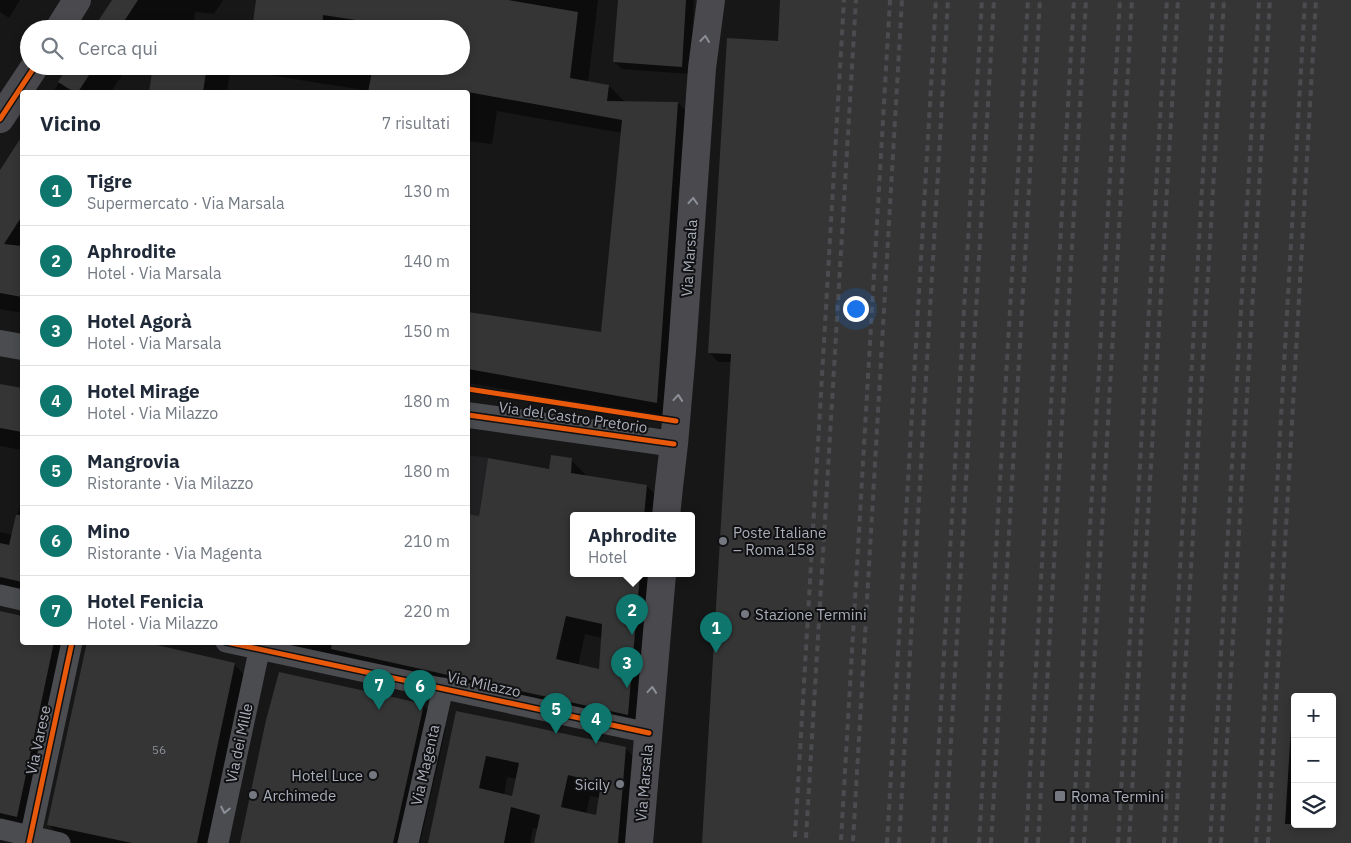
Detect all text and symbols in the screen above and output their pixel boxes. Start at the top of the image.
search box [20,20,470,75]
icon: search [38,34,66,62]
one-way arrow [700,35,710,44]
text: Cerca qui [78,36,158,60]
text: Vicino [40,109,101,137]
text: 7 risultati [382,113,450,133]
text: Tigre [87,169,132,193]
text: 1 [51,181,61,201]
text: 130 m [403,181,450,201]
text: Supermercato · Via Marsala [87,193,284,213]
one-way arrow [687,197,698,205]
street label: Via Marsala [677,219,701,297]
text: Aphrodite [87,239,176,263]
text: 2 [51,251,61,271]
text: 140 m [403,251,450,271]
text: Hotel · Via Marsala [87,263,221,283]
your location [843,296,869,322]
text: Hotel Agorà [87,309,192,333]
text: 3 [51,321,61,341]
text: 150 m [403,321,450,341]
text: Hotel · Via Marsala [87,333,221,353]
text: Hotel Mirage [87,379,200,403]
text: 4 [51,391,61,411]
text: 180 m [403,391,450,411]
one-way arrow [672,394,683,402]
street label: Via del Castro Pretorio [497,397,649,437]
text: Hotel · Via Milazzo [87,403,218,423]
text: Mangrovia [87,449,180,473]
text: 5 [51,461,61,481]
text: 180 m [403,461,450,481]
text: Ristorante · Via Milazzo [87,473,254,493]
popup [570,512,695,577]
text: Mino [87,519,130,543]
text: Aphrodite [588,523,677,547]
place label: Poste Italiane – Roma 158 [733,523,826,559]
text: 6 [51,531,61,551]
text: 210 m [403,531,450,551]
marker: Poste Italiane – Roma 158 [717,535,729,547]
text: Ristorante · Via Magenta [87,543,262,563]
text: Hotel [588,547,627,567]
text: Hotel Fenicia [87,589,204,613]
pin: 2 [616,594,648,635]
text: 7 [51,601,61,621]
text: 220 m [403,601,450,621]
place label: Stazione Termini [755,605,867,624]
marker: Stazione Termini [739,608,751,620]
pin: 1 [700,612,732,653]
text: Hotel · Via Milazzo [87,613,218,633]
pin: 3 [611,647,643,688]
street label: Via Milazzo [446,667,522,701]
pin: 7 [363,669,395,710]
pin: 6 [404,670,436,711]
one-way arrow [647,686,658,694]
pin: 5 [540,693,572,734]
map controls [1291,693,1336,828]
button: + [1291,693,1336,738]
street label: Via dei Mille [221,701,257,785]
pin: 4 [580,703,612,744]
street label: Via Varese [21,704,55,776]
street label: Via Magenta [406,723,444,807]
button: − [1291,738,1336,783]
house number: 56 [152,742,166,757]
street label: Via Marsala [631,744,657,822]
place label: Hotel Luce [291,766,363,785]
marker: Hotel Luce [367,769,379,781]
place label: Sicily [575,775,611,794]
marker: Sicily [614,778,626,790]
button: layers [1291,783,1336,828]
place label: Archimede [263,786,336,805]
place label: Roma Termini [1071,787,1164,806]
marker: Archimede [247,789,259,801]
marker: Roma Termini [1053,789,1067,803]
one-way arrow [220,805,231,814]

